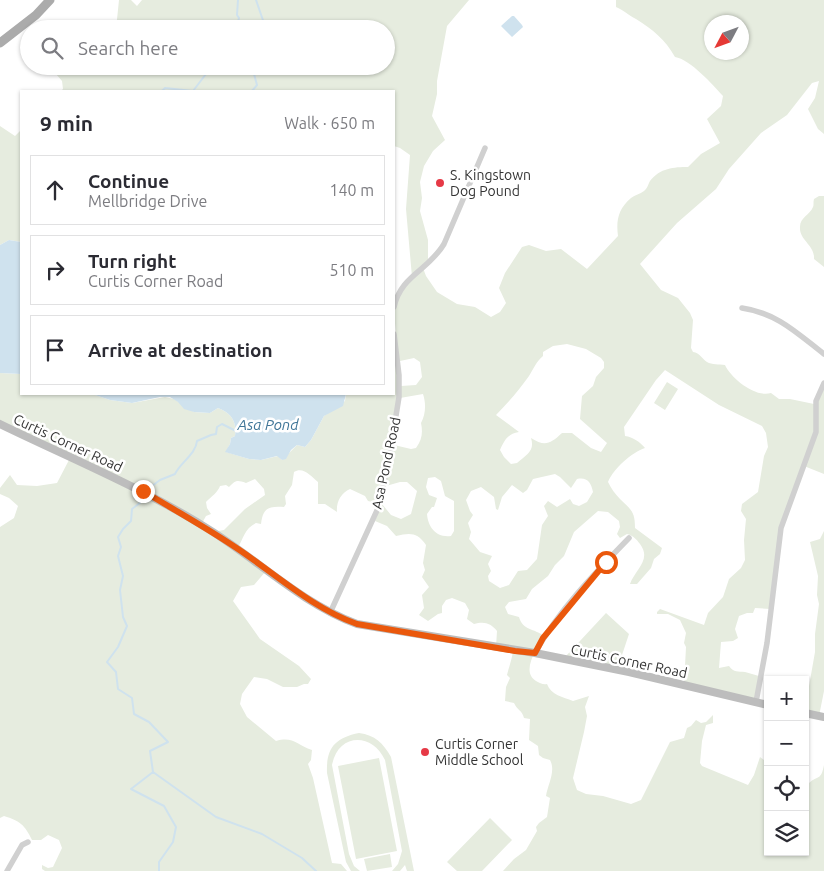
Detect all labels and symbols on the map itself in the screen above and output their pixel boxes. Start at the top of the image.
north arrow [704,15,749,60]
place label: S. Kingstown Dog Pound [450,167,531,199]
marker: S. Kingstown Dog Pound [434,177,446,189]
street label: Curtis Corner Road [11,411,125,475]
street label: Asa Pond Road [368,415,404,511]
water label: Asa Pond [236,416,299,433]
route end [132,480,155,503]
route start [595,551,618,574]
street label: Curtis Corner Road [569,641,689,681]
place label: Curtis Corner Middle School [435,736,524,768]
marker: Curtis Corner Middle School [419,746,431,758]

